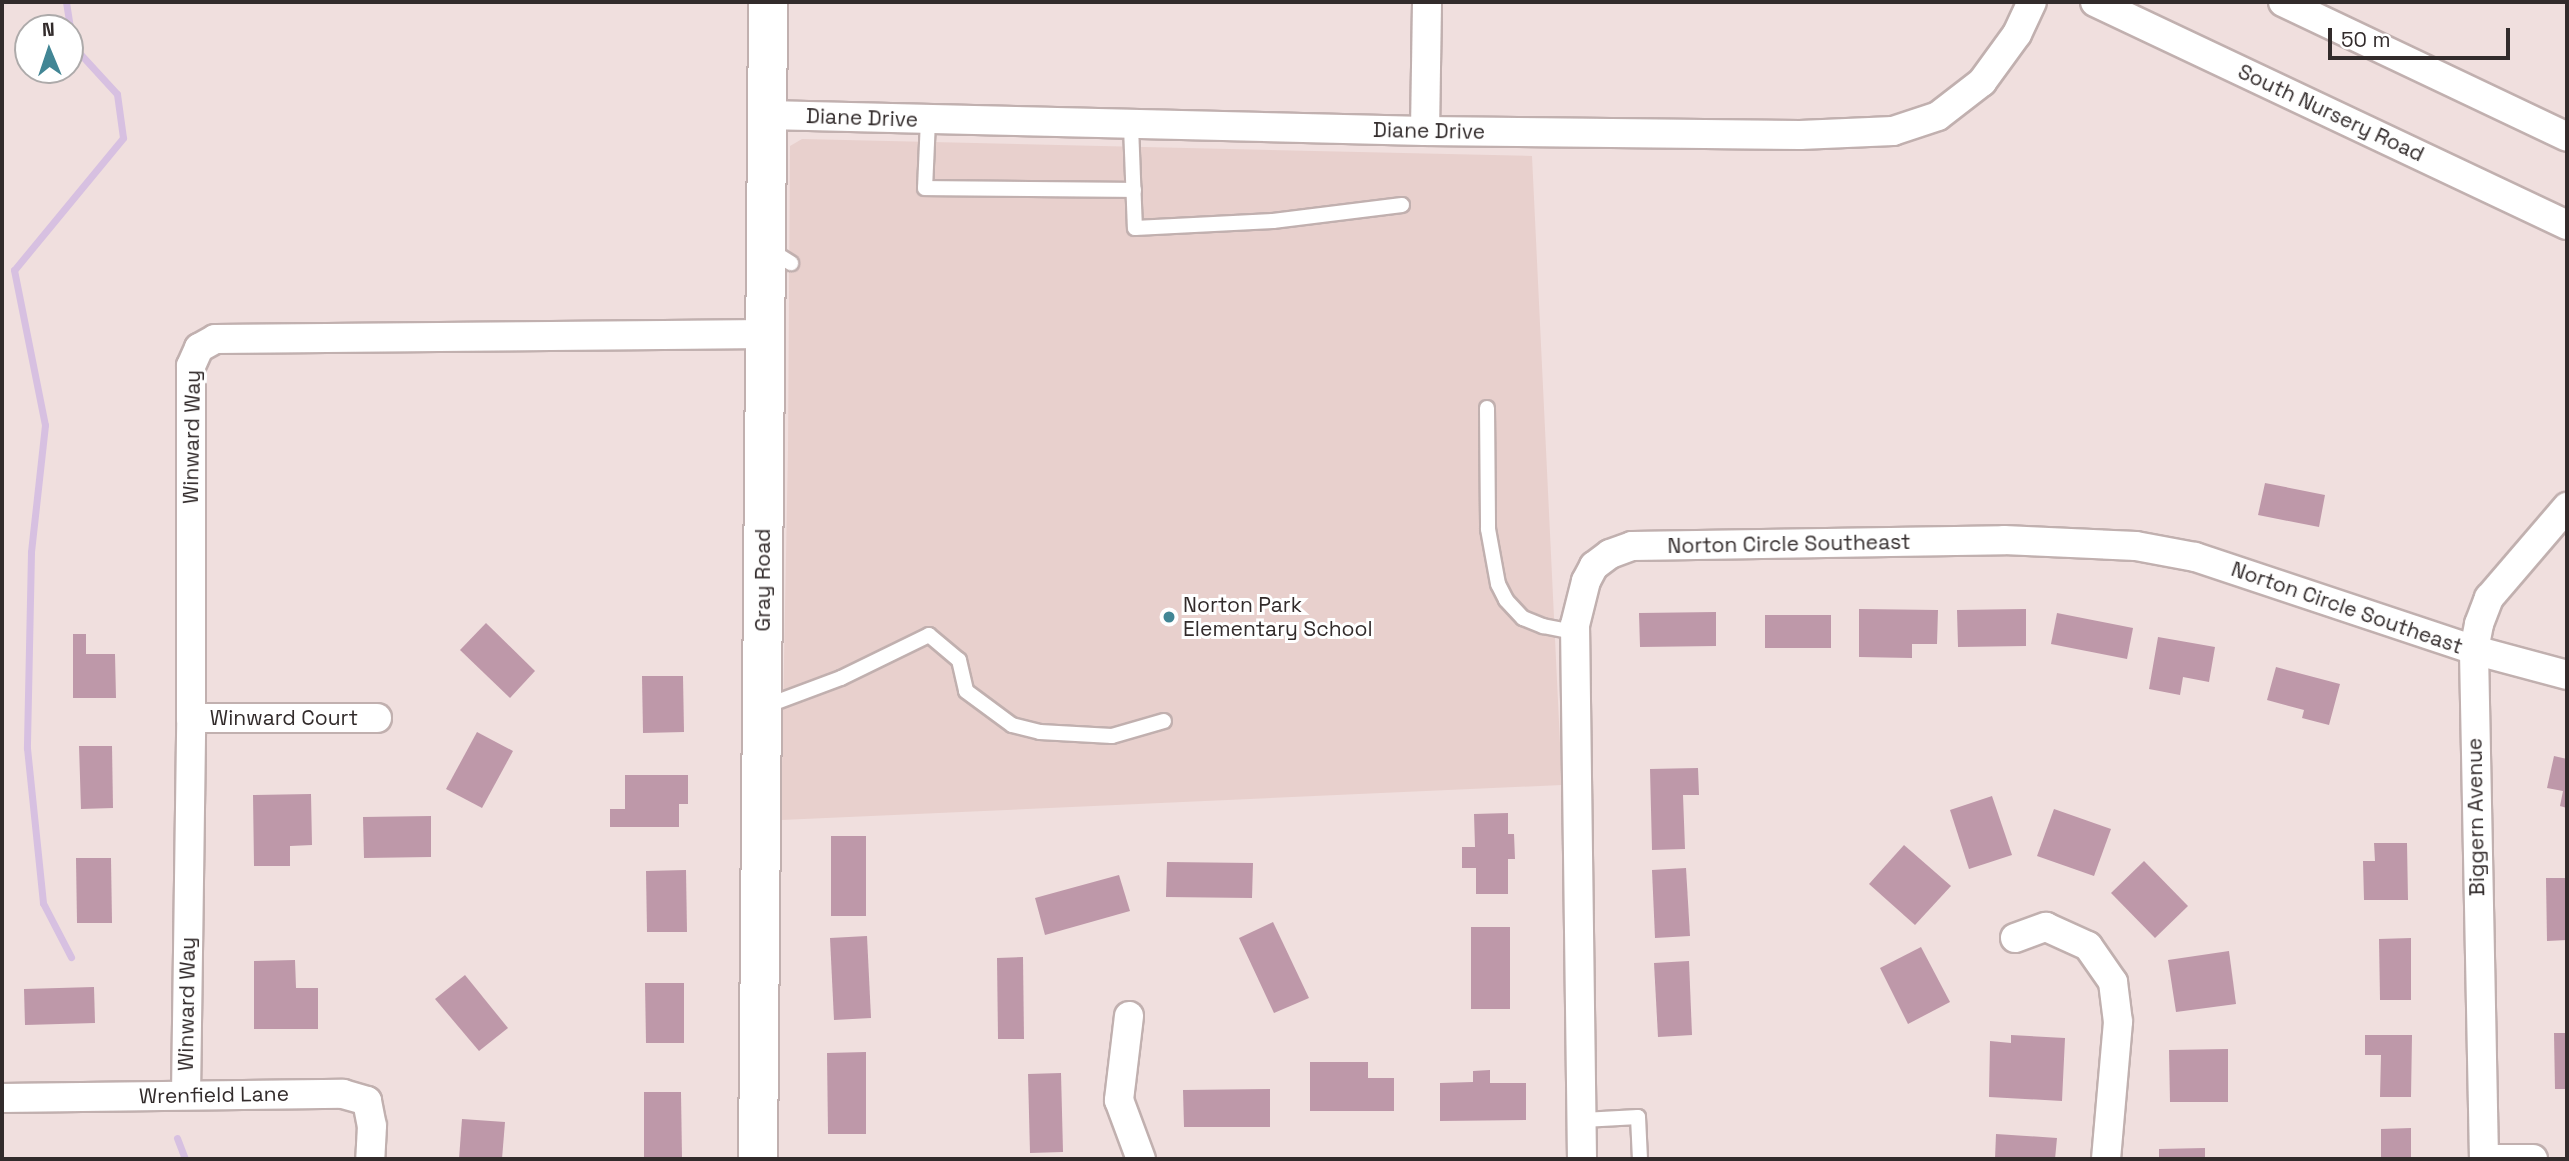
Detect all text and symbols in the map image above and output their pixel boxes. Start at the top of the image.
north arrow [14,14,84,84]
scale bar [2331,14,2513,58]
text: N [42,17,55,42]
text: 50 m [2341,26,2391,53]
street label: South Nursery Road [2234,59,2428,167]
street label: Diane Drive [806,103,918,133]
street label: Diane Drive [1373,117,1485,145]
street label: Winward Way [178,370,206,504]
street label: Gray Road [750,528,776,632]
street label: Norton Circle Southeast [1667,529,1911,559]
street label: Norton Circle Southeast [2228,556,2466,660]
place label: Norton Park Elementary School [1183,592,1373,642]
marker: Norton Park Elementary School [1161,609,1177,625]
street label: Winward Court [210,705,358,731]
street label: Biggern Avenue [2462,737,2490,897]
street label: Winward Way [173,937,201,1071]
street label: Wrenfield Lane [139,1081,289,1109]

